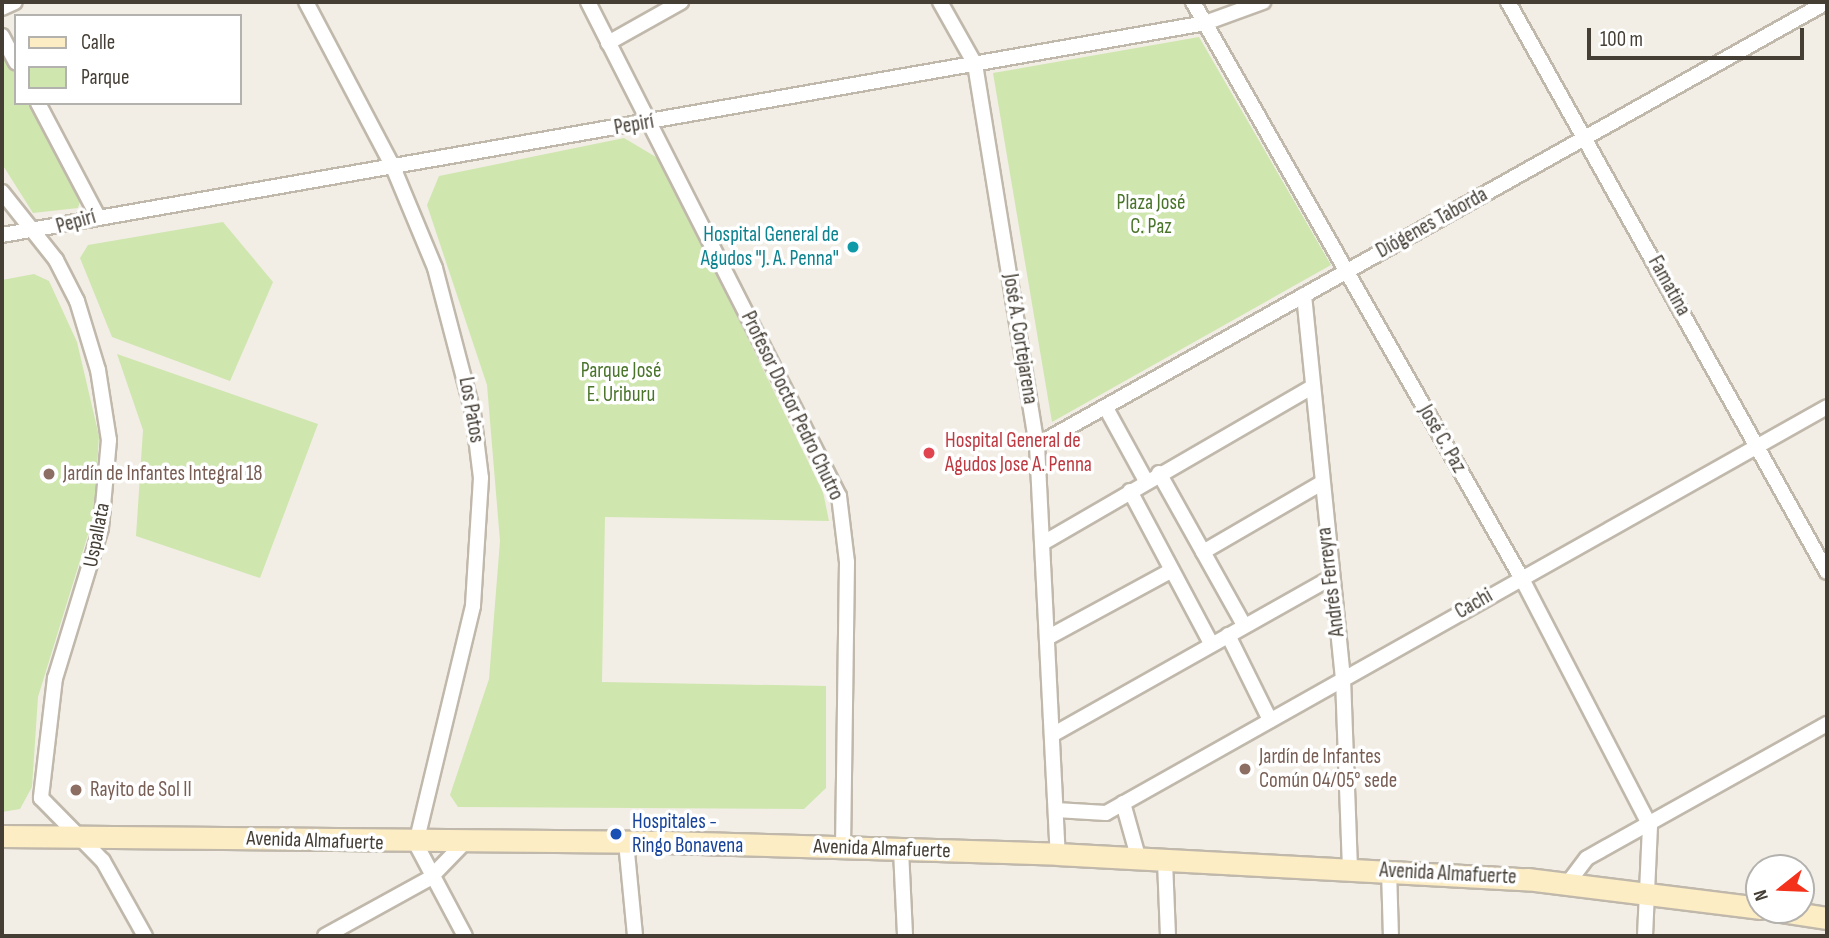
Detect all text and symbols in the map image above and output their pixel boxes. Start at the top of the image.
legend [14,14,242,105]
scale bar [1591,14,1808,58]
text: 100 m [1600,27,1643,52]
text: Calle [81,30,115,55]
text: Parque [81,65,129,90]
street label: Pepirí [612,109,656,141]
street label: Diógenes Taborda [1372,182,1492,264]
park label: Plaza José C. Paz [1117,190,1185,240]
street label: Pepirí [53,204,99,240]
place label: Hospital General de Agudos "J. A. Penna" [701,222,839,272]
marker: Hospital General de Agudos "J. A. Penna" [845,239,861,255]
street label: Famatina [1642,252,1696,320]
street label: José A. Cortejarena [997,272,1043,406]
street label: Profesor Doctor Pedro Chutro [735,307,849,505]
park label: Parque José E. Uriburu [581,358,661,408]
street label: Los Patos [453,375,489,445]
street label: José C. Paz [1413,401,1471,477]
place label: Hospital General de Agudos Jose A. Penna [945,428,1092,478]
marker: Hospital General de Agudos Jose A. Penna [919,443,939,463]
place label: Jardín de Infantes Integral 18 [63,461,262,487]
marker: Jardín de Infantes Integral 18 [41,466,57,482]
street label: Uspallata [78,501,116,569]
street label: Andrés Ferreyra [1312,526,1350,638]
street label: Cachi [1451,583,1497,625]
place label: Jardín de Infantes Común 04/05° sede [1259,744,1397,794]
marker: Jardín de Infantes Común 04/05° sede [1237,761,1253,777]
place label: Rayito de Sol II [90,777,192,803]
marker: Rayito de Sol II [68,782,84,798]
place label: Hospitales - Ringo Bonavena [632,809,743,859]
marker: Hospitales - Ringo Bonavena [606,824,626,844]
street label: Avenida Almafuerte [246,826,384,856]
street label: Avenida Almafuerte [813,834,951,864]
north arrow [1745,854,1815,924]
street label: Avenida Almafuerte [1379,858,1517,890]
text: N [1749,887,1774,903]

